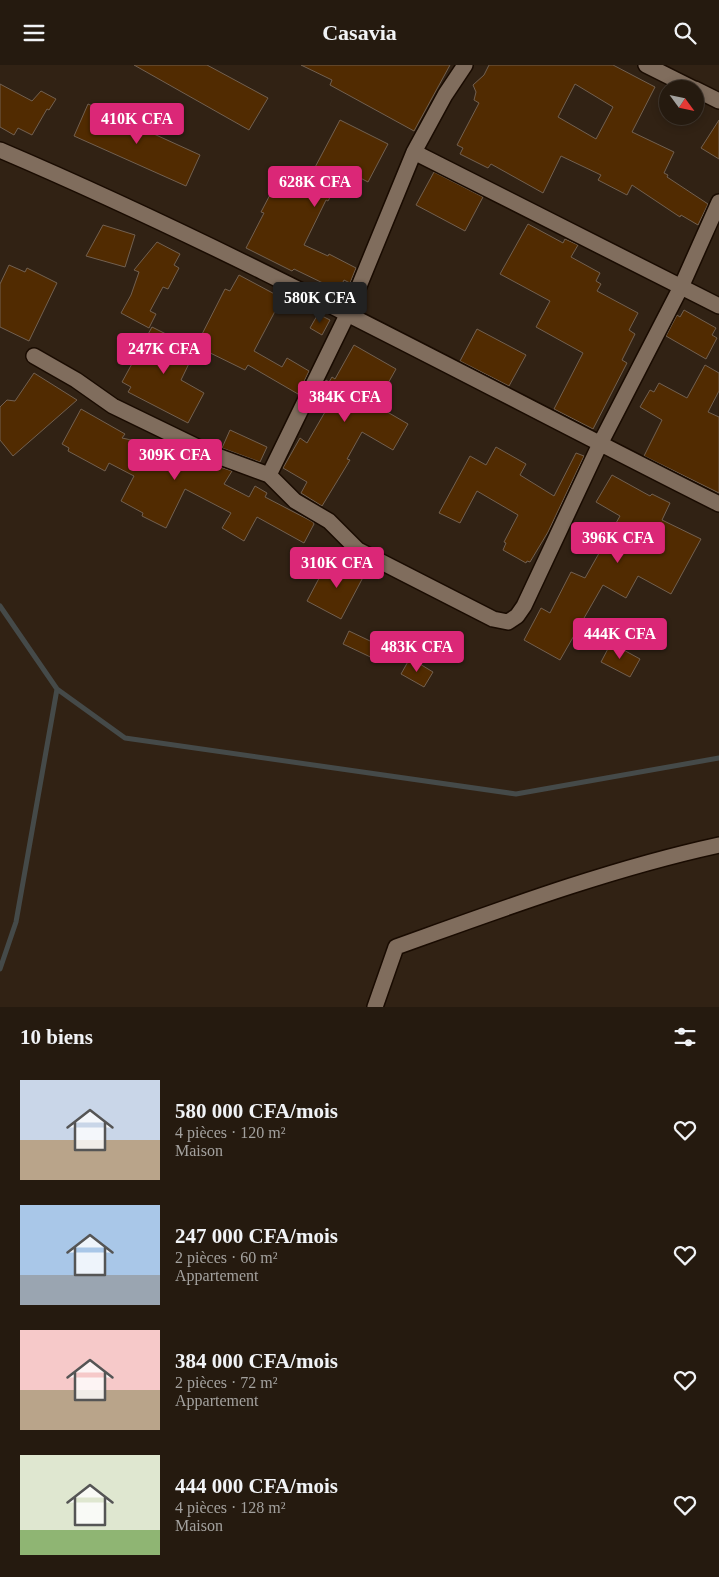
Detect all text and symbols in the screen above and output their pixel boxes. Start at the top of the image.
icon: menu [20,19,48,47]
icon: search [671,19,699,47]
text: Casavia [322,20,397,45]
north arrow [659,80,704,125]
map controls [659,80,704,125]
pin: 410K CFA [85,103,189,145]
text: 410K CFA [101,110,173,127]
pin: 628K CFA [263,165,367,208]
text: 628K CFA [279,173,351,190]
pin: 580K CFA [268,281,372,324]
text: 580K CFA [284,289,356,306]
pin: 247K CFA [112,333,216,375]
text: 247K CFA [128,340,200,357]
pin: 384K CFA [293,381,397,423]
text: 384K CFA [309,388,381,405]
pin: 309K CFA [123,439,227,481]
text: 309K CFA [139,446,211,463]
pin: 396K CFA [566,521,670,564]
text: 396K CFA [582,529,654,546]
pin: 310K CFA [285,547,389,589]
text: 310K CFA [301,554,373,571]
pin: 444K CFA [568,617,672,660]
text: 444K CFA [584,625,656,642]
pin: 483K CFA [365,631,469,673]
text: 483K CFA [381,638,453,655]
icon: filters [671,1023,699,1051]
text: 10 biens [20,1025,93,1049]
text: 580 000 CFA/mois [175,1099,338,1123]
icon: home [60,1100,120,1160]
icon: heart [671,1116,699,1144]
text: 4 pièces · 120 m² [175,1124,286,1141]
text: Maison [175,1142,223,1159]
text: 247 000 CFA/mois [175,1224,338,1248]
icon: home [60,1225,120,1285]
icon: heart [671,1241,699,1269]
text: 2 pièces · 60 m² [175,1249,278,1266]
text: Appartement [175,1267,259,1284]
text: 384 000 CFA/mois [175,1349,338,1373]
icon: home [60,1350,120,1410]
icon: heart [671,1366,699,1394]
text: 2 pièces · 72 m² [175,1374,278,1391]
text: Appartement [175,1392,259,1409]
text: 444 000 CFA/mois [175,1474,338,1498]
icon: home [60,1475,120,1535]
icon: heart [671,1491,699,1519]
text: 4 pièces · 128 m² [175,1499,286,1516]
text: Maison [175,1517,223,1534]

